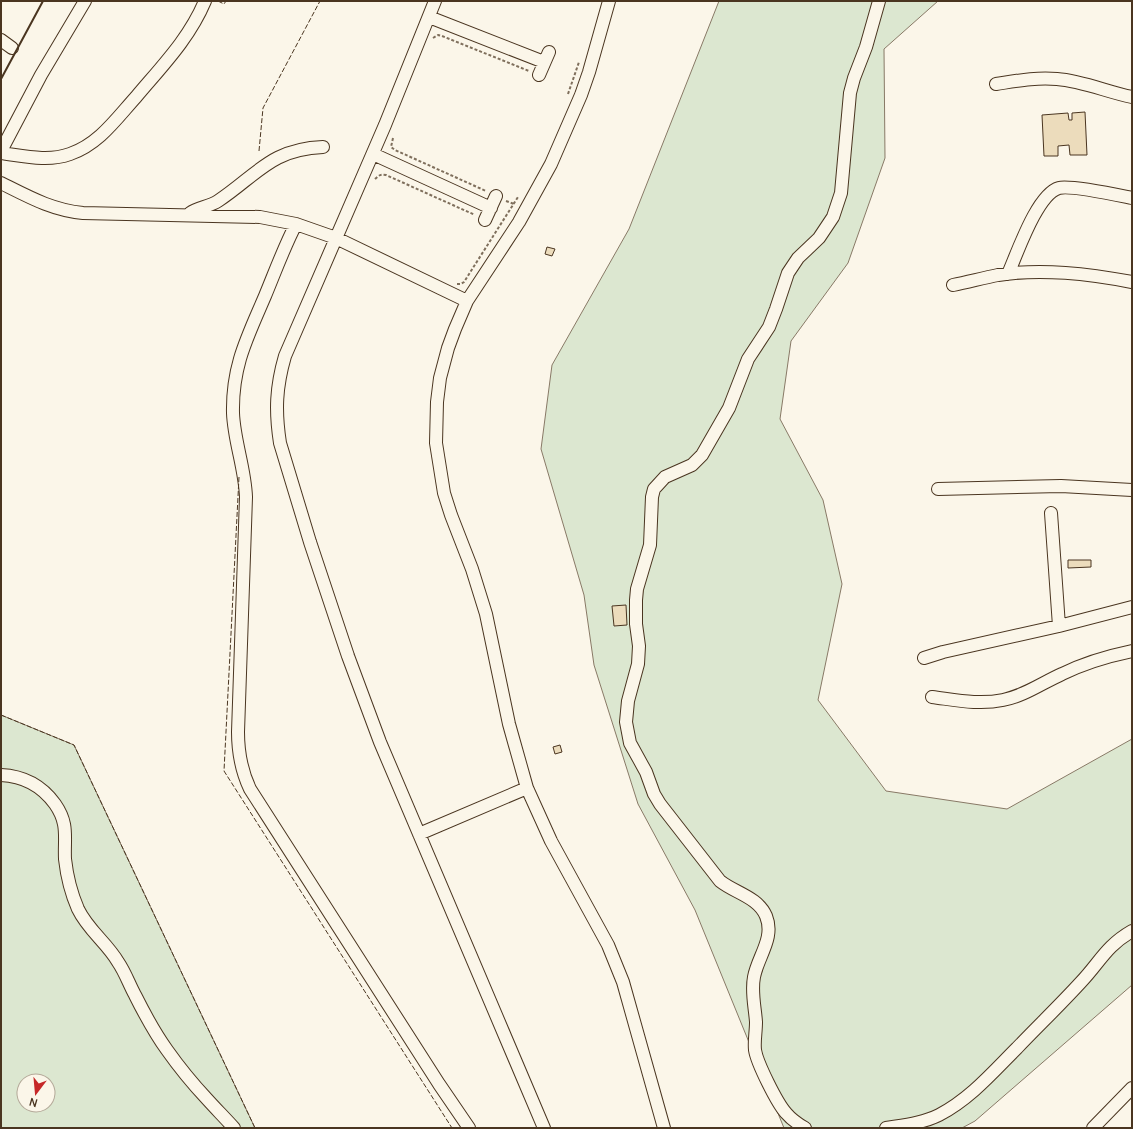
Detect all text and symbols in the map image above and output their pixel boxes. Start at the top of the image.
north arrow [16,1073,56,1113]
text: N [27,1095,39,1111]

